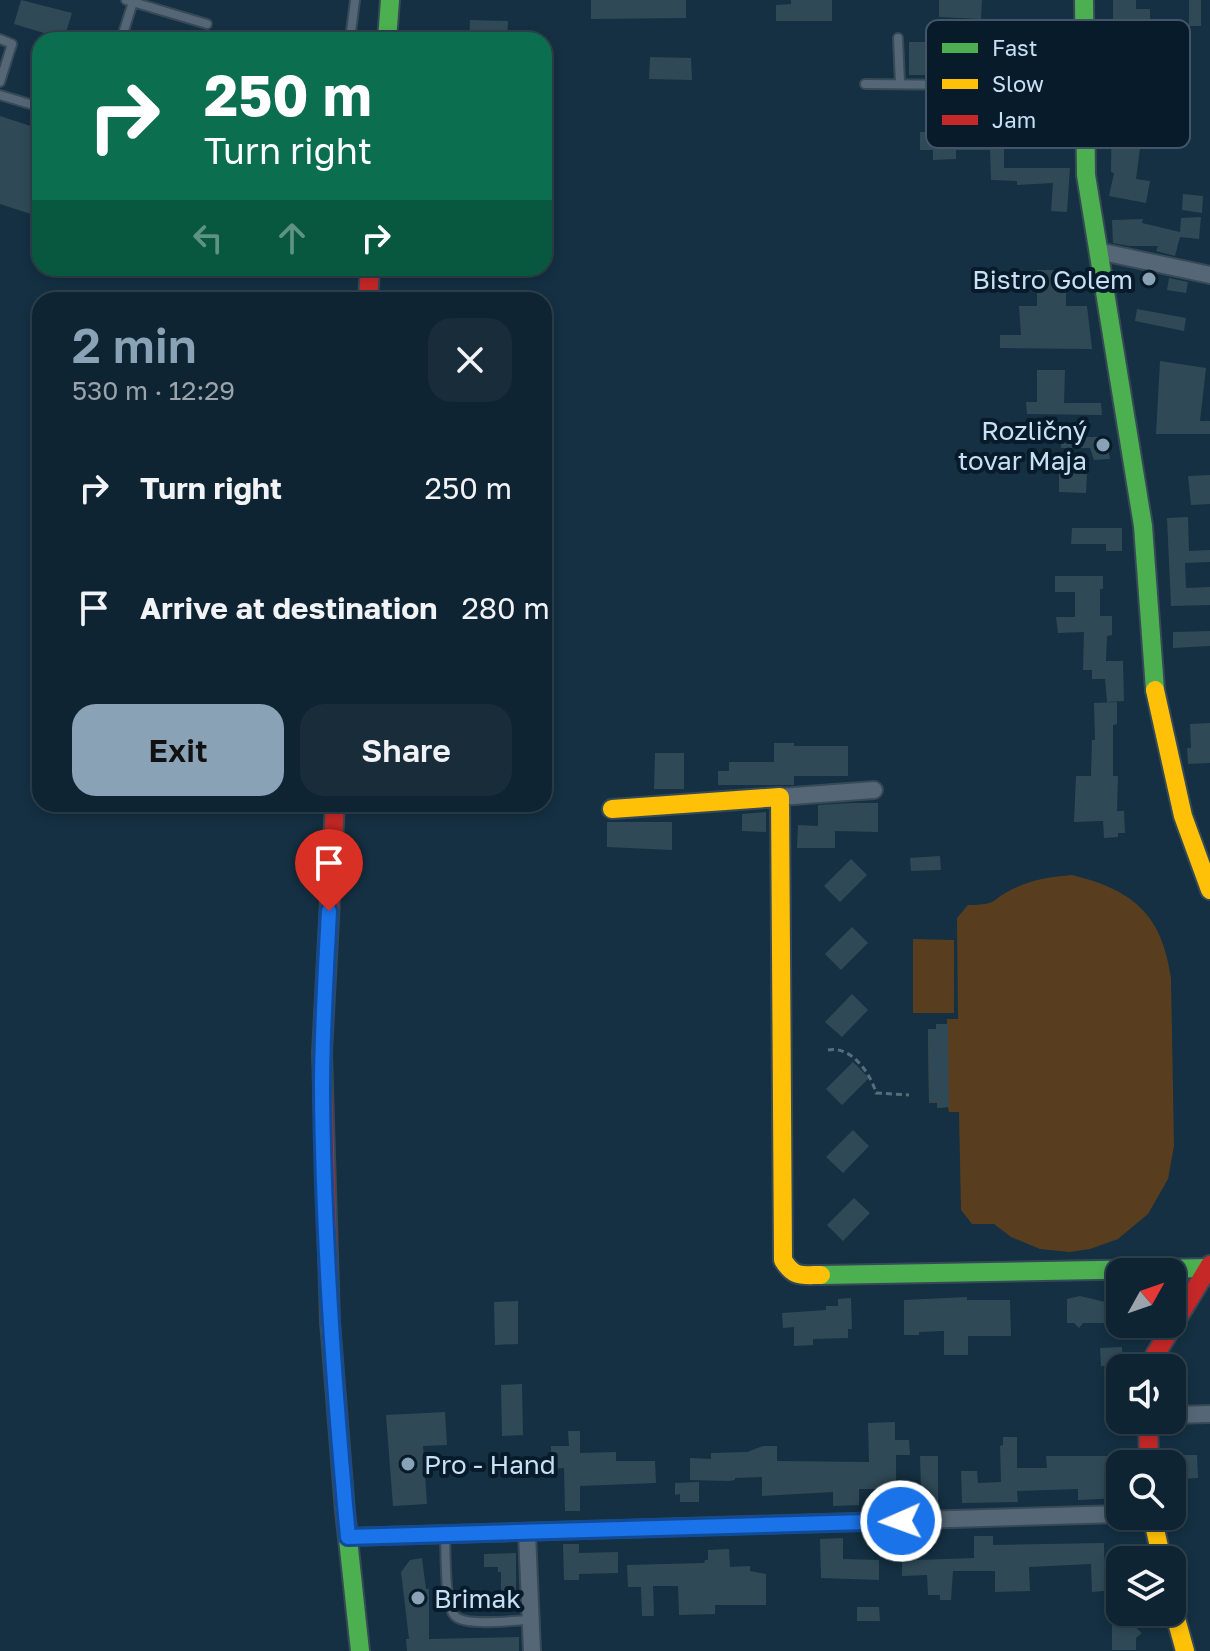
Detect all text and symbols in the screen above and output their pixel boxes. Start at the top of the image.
legend [926,20,1190,148]
text: Fast [992,34,1038,61]
text: 250 m [204,61,372,128]
icon: right [72,64,176,168]
text: Slow [992,70,1044,97]
text: Jam [992,106,1036,133]
text: Turn right [204,129,372,172]
icon: left [186,216,230,260]
icon: ahead [270,216,314,260]
icon: right [354,216,398,260]
place label: Bistro Golem [972,264,1133,295]
marker: Bistro Golem [1140,270,1158,288]
text: 2 min [72,316,197,374]
button: close [428,318,512,402]
text: 530 m · 12:29 [72,375,235,406]
place label: Rozličný tovar Maja [958,415,1087,476]
marker: Rozličný tovar Maja [1094,436,1112,454]
icon: right [72,466,116,510]
text: Turn right [140,470,282,506]
text: 250 m [425,470,512,506]
icon: arrive [72,586,116,630]
text: Arrive at destination [140,590,437,626]
text: 280 m [461,590,550,626]
button: Exit [72,704,284,796]
button: Share [300,704,512,796]
pin [295,829,363,911]
icon: arrive [307,841,351,885]
north arrow [1106,1258,1186,1338]
map controls [1106,1258,1186,1626]
button: sound [1106,1354,1186,1434]
place label: Pro - Hand [424,1449,556,1480]
button: search [1106,1450,1186,1530]
marker: Pro - Hand [399,1455,417,1473]
position arrow [859,1479,943,1563]
button: layers [1106,1546,1186,1626]
place label: Brimak [434,1583,521,1614]
marker: Brimak [409,1589,427,1607]

